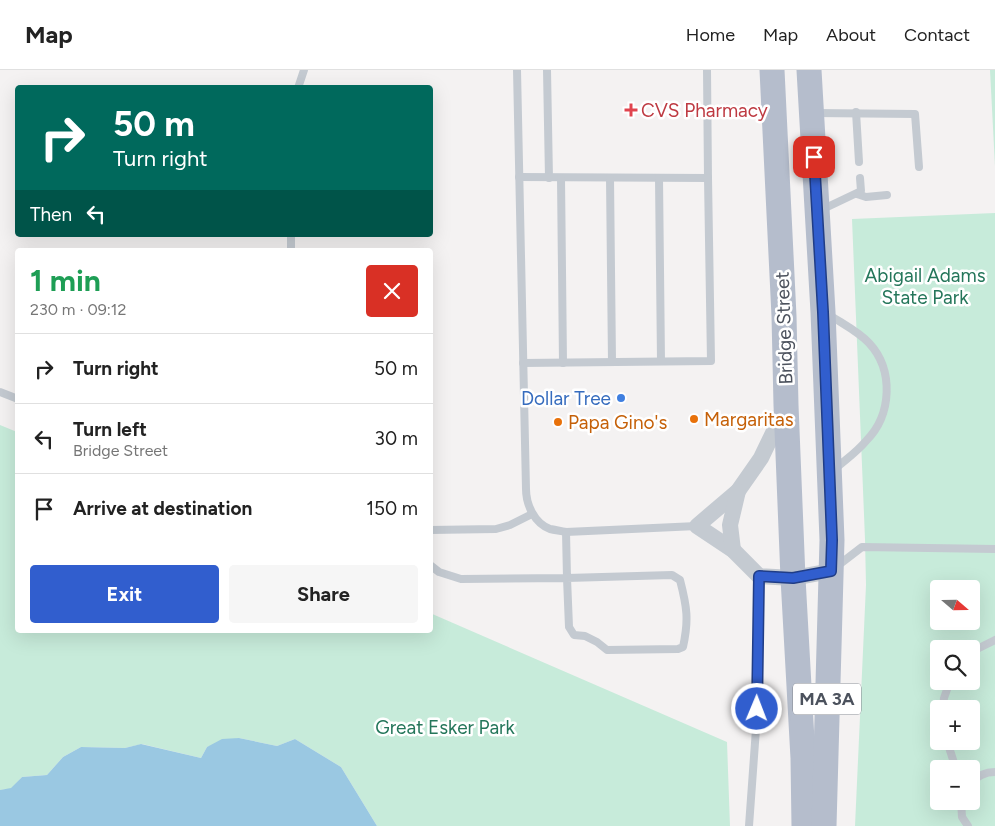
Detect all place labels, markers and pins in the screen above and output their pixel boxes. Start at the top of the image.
place label: CVS Pharmacy [641,99,768,122]
marker: CVS Pharmacy [625,104,637,116]
pin [793,136,835,178]
place label: Dollar Tree [521,387,611,410]
marker: Dollar Tree [615,392,627,404]
place label: Margaritas [704,408,794,431]
place label: Papa Gino's [568,411,667,434]
marker: Margaritas [688,413,700,425]
marker: Papa Gino's [552,416,564,428]

